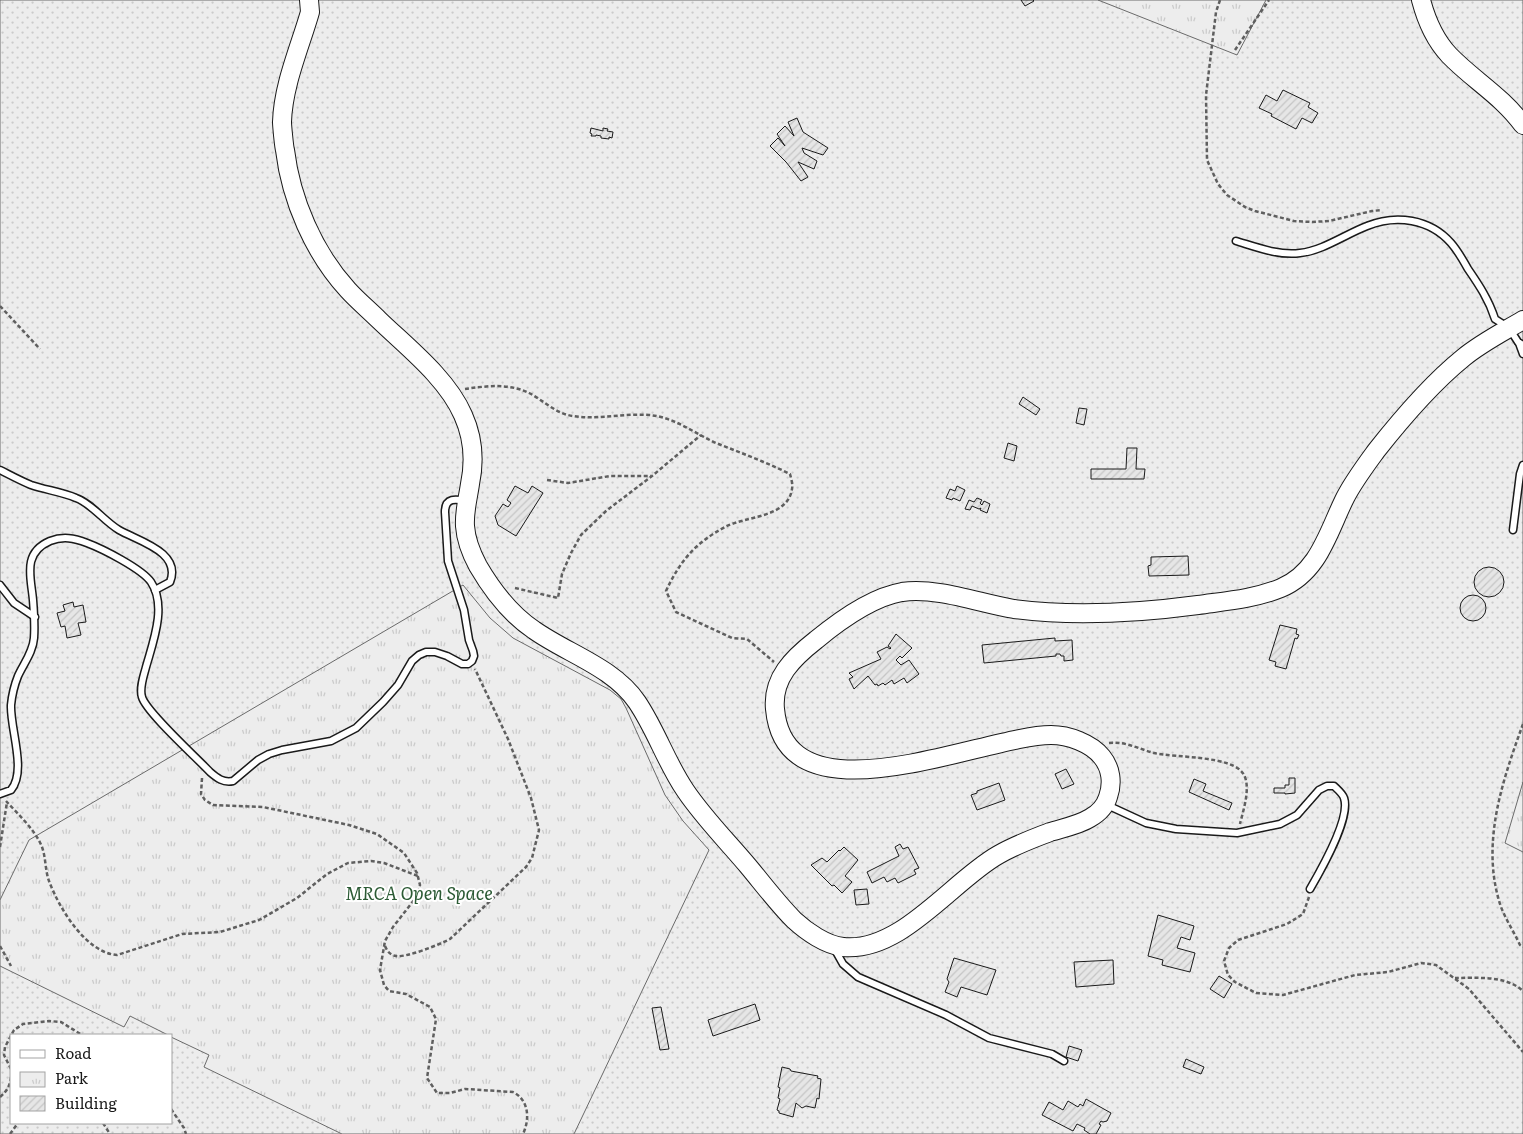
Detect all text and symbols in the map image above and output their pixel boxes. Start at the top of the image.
park label: MRCA Open Space [345,879,493,906]
legend [10,1034,172,1124]
text: Road [55,1041,91,1064]
text: Park [55,1066,89,1089]
text: Building [55,1091,117,1114]

